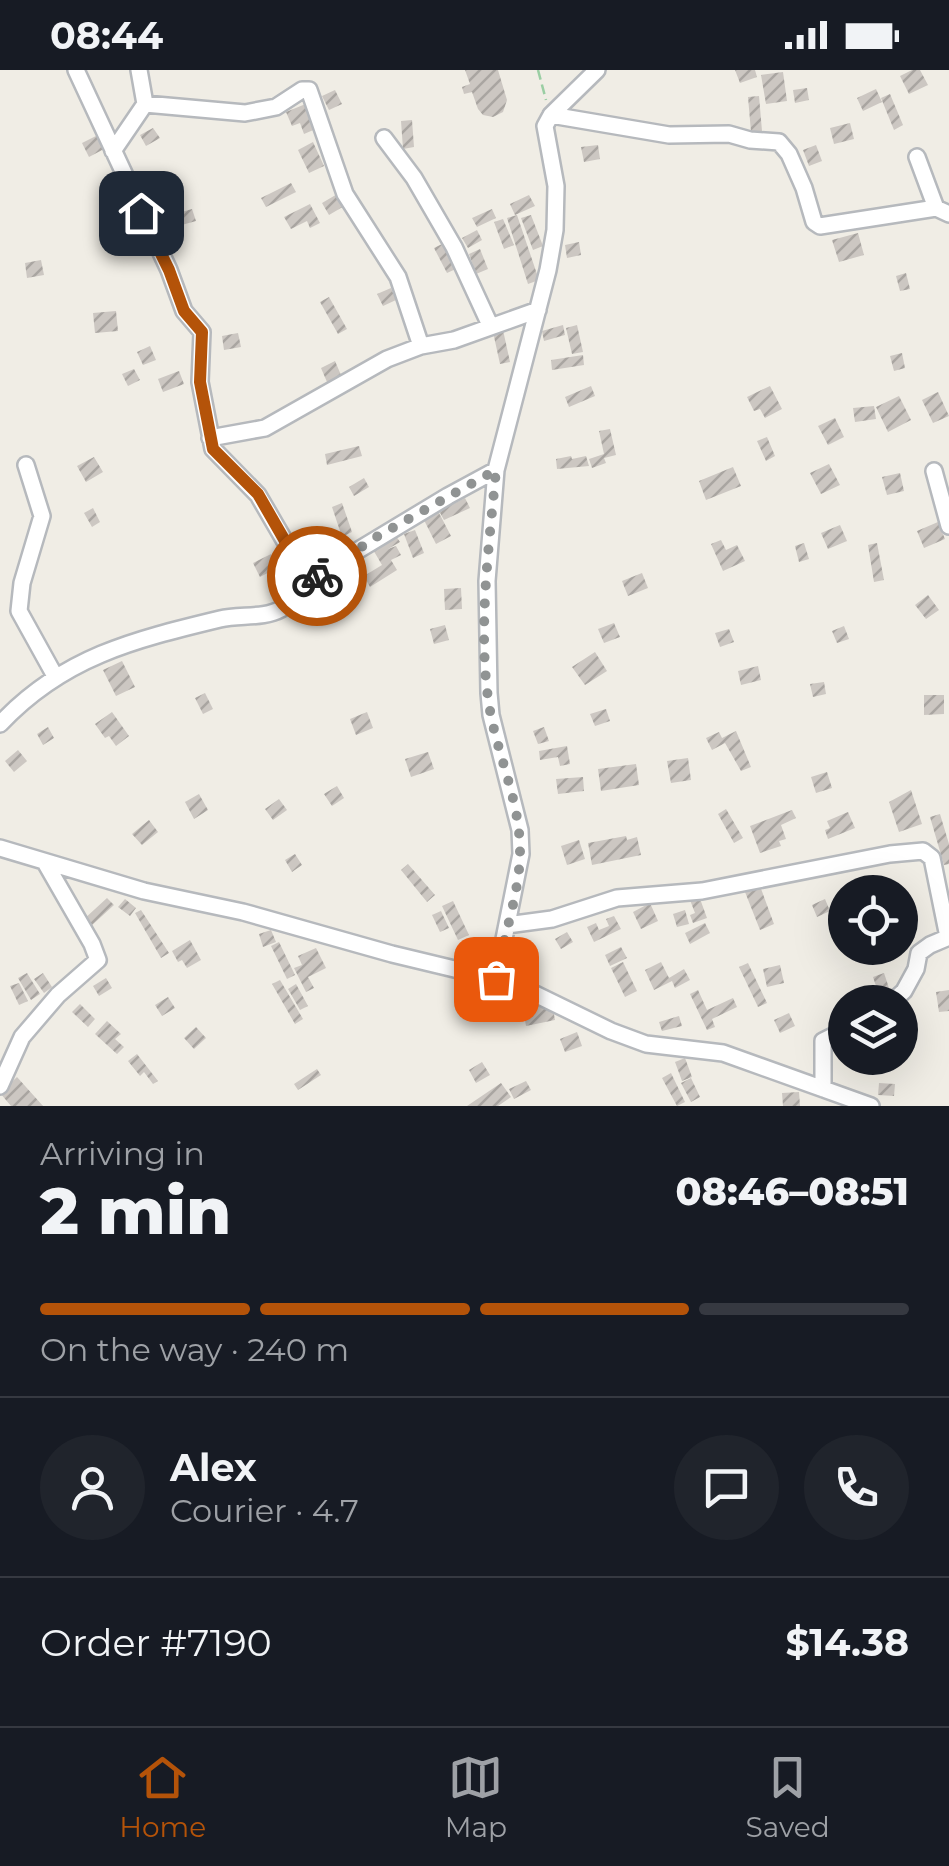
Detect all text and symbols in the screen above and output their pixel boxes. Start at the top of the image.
text: 08:44 [50,12,163,59]
pin [99,171,184,256]
icon: home [114,186,169,241]
courier [267,526,367,626]
icon: bike [290,549,345,604]
map controls [828,875,918,1075]
button: locate [828,875,918,965]
pin [454,937,539,1022]
icon: bag [469,952,524,1007]
button: layers [828,985,918,1075]
text: Arriving in [40,1134,205,1173]
text: 08:46–08:51 [676,1168,909,1215]
text: 2 min [40,1171,231,1250]
text: On the way · 240 m [40,1330,349,1369]
button: person [40,1435,145,1540]
button: chat [674,1435,779,1540]
button: phone [804,1435,909,1540]
text: Alex [170,1444,257,1491]
text: Courier · 4.7 [170,1491,359,1530]
text: Order #7190 [40,1619,272,1666]
text: $14.38 [785,1619,909,1666]
tab: Home [119,1750,206,1844]
tab: Map [445,1750,507,1844]
tab: Saved [746,1750,830,1844]

